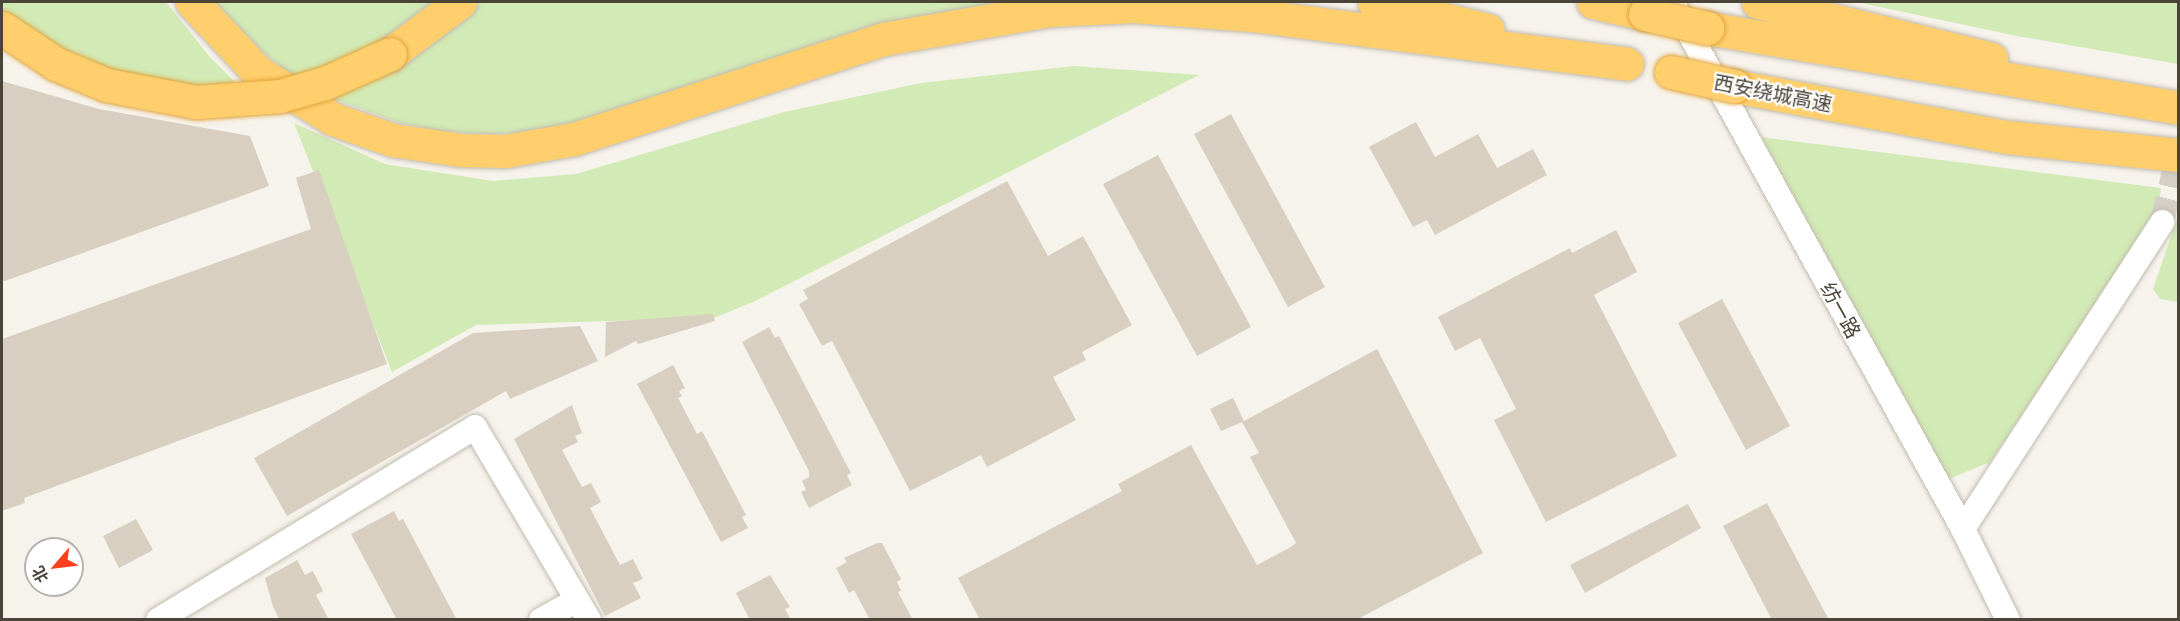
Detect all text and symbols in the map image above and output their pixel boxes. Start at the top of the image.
street label: 西安绕城高速 [1712,70,1834,116]
street label: 纺一路 [1816,278,1866,342]
north arrow [24,537,84,597]
text: 北 [26,562,53,587]

